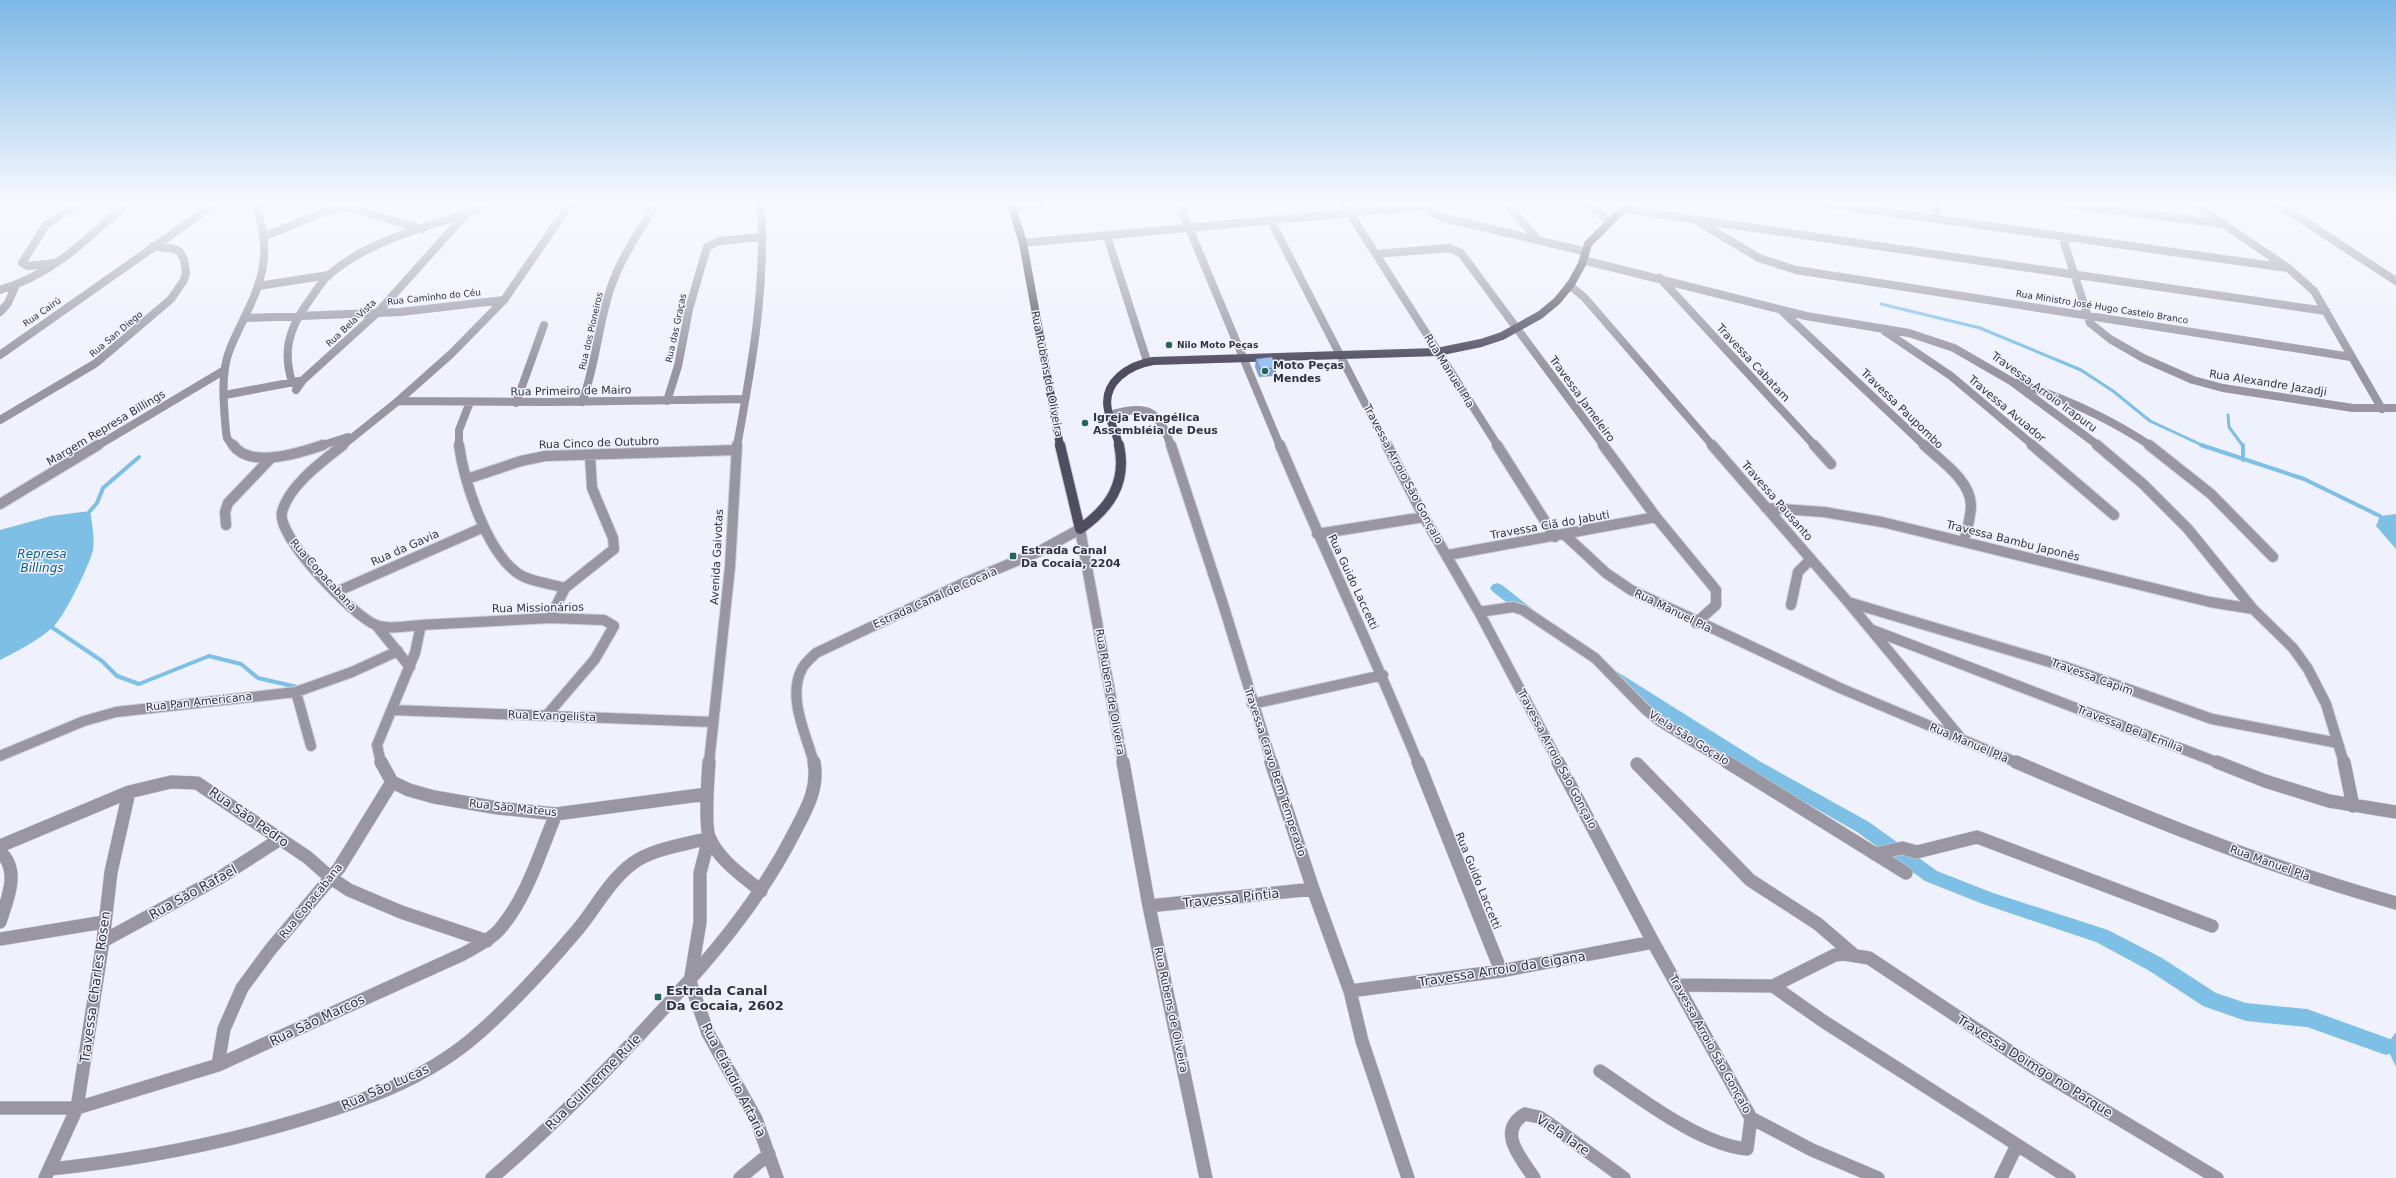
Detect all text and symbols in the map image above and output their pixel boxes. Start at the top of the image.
street label: Rua Caminho do Céu [387,287,481,307]
street label: Rua Ministro José Hugo Castelo Branco [2015,288,2189,326]
street label: Rua dos Pioneiros [577,291,605,371]
street label: Rua das Graças [664,292,688,363]
street label: Rua Cairú [21,295,63,329]
street label: Rua Bela Vista [324,297,378,349]
street label: Rua San Diego [88,309,145,359]
street label: Rua Rubens de Oliveira [1028,310,1066,438]
street label: Travessa Cabatam [1713,321,1792,404]
street label: Rua Manuel Pla [1421,332,1477,410]
marker: Nilo Moto Peças [1164,340,1174,350]
place label: Nilo Moto Peças [1177,340,1258,350]
street label: Travessa Arroio Irapuru [1988,349,2099,435]
street label: Travessa Jameleiro [1546,353,1618,445]
place label: Moto Peças Mendes [1273,359,1345,385]
marker: Moto Peças Mendes [1260,366,1270,376]
street label: Travessa Paupombo [1857,366,1946,452]
street label: Rua Alexandre Jazadji [2208,367,2328,399]
street label: Travessa Avuador [1965,372,2049,445]
street label: Rua Primeiro de Mairo [510,383,632,399]
street label: Margem Represa Billings [44,387,168,469]
street label: Travessa Arroio São Gonçalo [1360,401,1446,546]
place label: Igreja Evangélica Assembléia de Deus [1093,411,1218,437]
marker: Igreja Evangélica Assembléia de Deus [1080,418,1090,428]
street label: Rua Cinco de Outubro [539,434,660,452]
street label: Travessa Pausanto [1738,458,1815,544]
street label: Travessa Ciã do Jabuti [1488,508,1611,542]
street label: Avenida Gaivotas [708,509,726,605]
street label: Travessa Bambu Japonês [1944,518,2081,564]
street label: Rua da Gavia [369,527,441,569]
street label: Rua Guido Laccetti [1325,532,1381,632]
street label: Rua Copacabana [287,536,359,614]
place label: Estrada Canal Da Cocaia, 2204 [1021,544,1121,570]
water label: Represa Billings [17,547,67,575]
marker: Estrada Canal Da Cocaia, 2204 [1008,551,1018,561]
street label: Estrada Canal de Cocaia [871,565,999,631]
street label: Rua Manuel Pla [1632,587,1714,635]
street label: Rua Missionários [492,601,584,615]
street label: Rua Rubens de Oliveira [1092,628,1128,756]
street label: Travessa Capim [2048,656,2135,698]
street label: Travessa Cravo Bem Temperado [1241,685,1309,858]
street label: Travessa Arroio São Gonçalo [1514,686,1600,831]
street label: Rua Pan Americana [145,690,253,714]
street label: Travessa Bela Emília [2074,702,2185,755]
street label: Rua Evangelista [508,708,596,724]
street label: Viela São Goçalo [1646,708,1732,768]
street label: Rua Manuel Pla [1928,721,2010,765]
street label: Rua São Pedro [206,784,292,850]
street label: Rua São Mateus [468,797,558,819]
street label: Rua Guido Laccetti [1453,831,1503,931]
street label: Rua Manuel Pla [2228,842,2312,884]
street label: Rua Copacabana [277,861,345,941]
street label: Rua São Rafael [147,862,239,922]
street label: Travessa Píntia [1181,885,1280,911]
street label: Travessa Charles Rosen [77,910,113,1065]
street label: Rua Rubens de Oliveira [1151,946,1191,1074]
street label: Travessa Arroio da Cigana [1416,948,1587,990]
street label: Travessa Arroio São Gonçalo [1666,972,1754,1116]
place label: Estrada Canal Da Cocaia, 2602 [666,983,784,1013]
street label: Rua São Marcos [267,991,367,1049]
marker: Estrada Canal Da Cocaia, 2602 [653,992,663,1002]
street label: Travessa Doimgo no Parque [1954,1011,2115,1120]
street label: Rua Cláudio Artaria [699,1021,769,1139]
street label: Rua Guilherme Rule [542,1031,644,1133]
street label: Rua São Lucas [339,1061,431,1113]
street label: Viela Iare [1534,1112,1592,1158]

